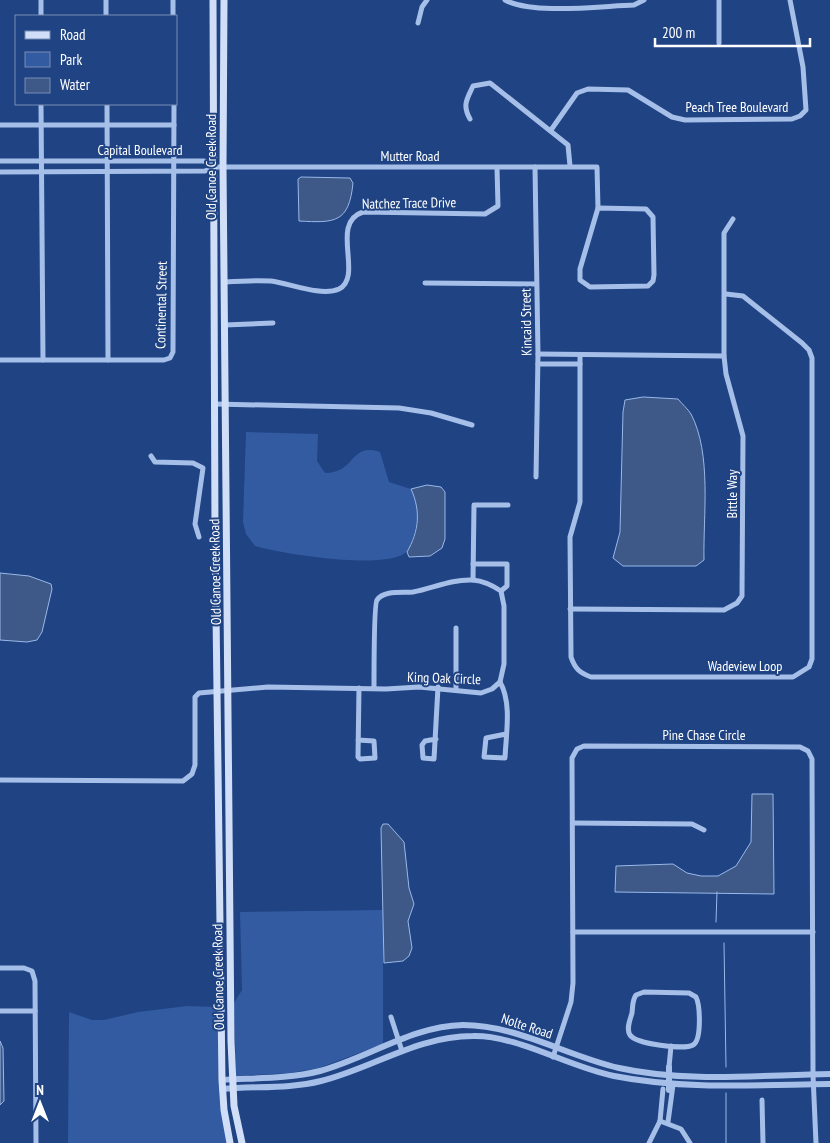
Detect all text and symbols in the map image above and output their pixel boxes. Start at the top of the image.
legend [15,15,178,105]
scale bar [655,15,810,47]
text: 200 m [662,23,695,42]
text: Road [60,25,86,44]
text: Park [60,50,82,69]
text: Water [60,75,91,94]
street label: Peach Tree Boulevard [686,98,788,116]
street label: Old Canoe Creek Road [202,114,220,220]
street label: Capital Boulevard [97,141,183,159]
street label: Mutter Road [380,147,440,165]
street label: Natchez Trace Drive [362,193,457,213]
street label: Continental Street [151,261,171,349]
street label: Kincaid Street [516,288,536,356]
street label: Bittle Way [723,469,741,518]
street label: Old Canoe Creek Road [205,519,225,625]
street label: Wadeview Loop [708,657,782,675]
street label: King Oak Circle [407,668,481,688]
street label: Pine Chase Circle [662,726,746,744]
street label: Old Canoe Creek Road [208,924,228,1030]
street label: Nolte Road [499,1009,555,1043]
north arrow [15,1078,65,1128]
text: N [36,1081,44,1099]

